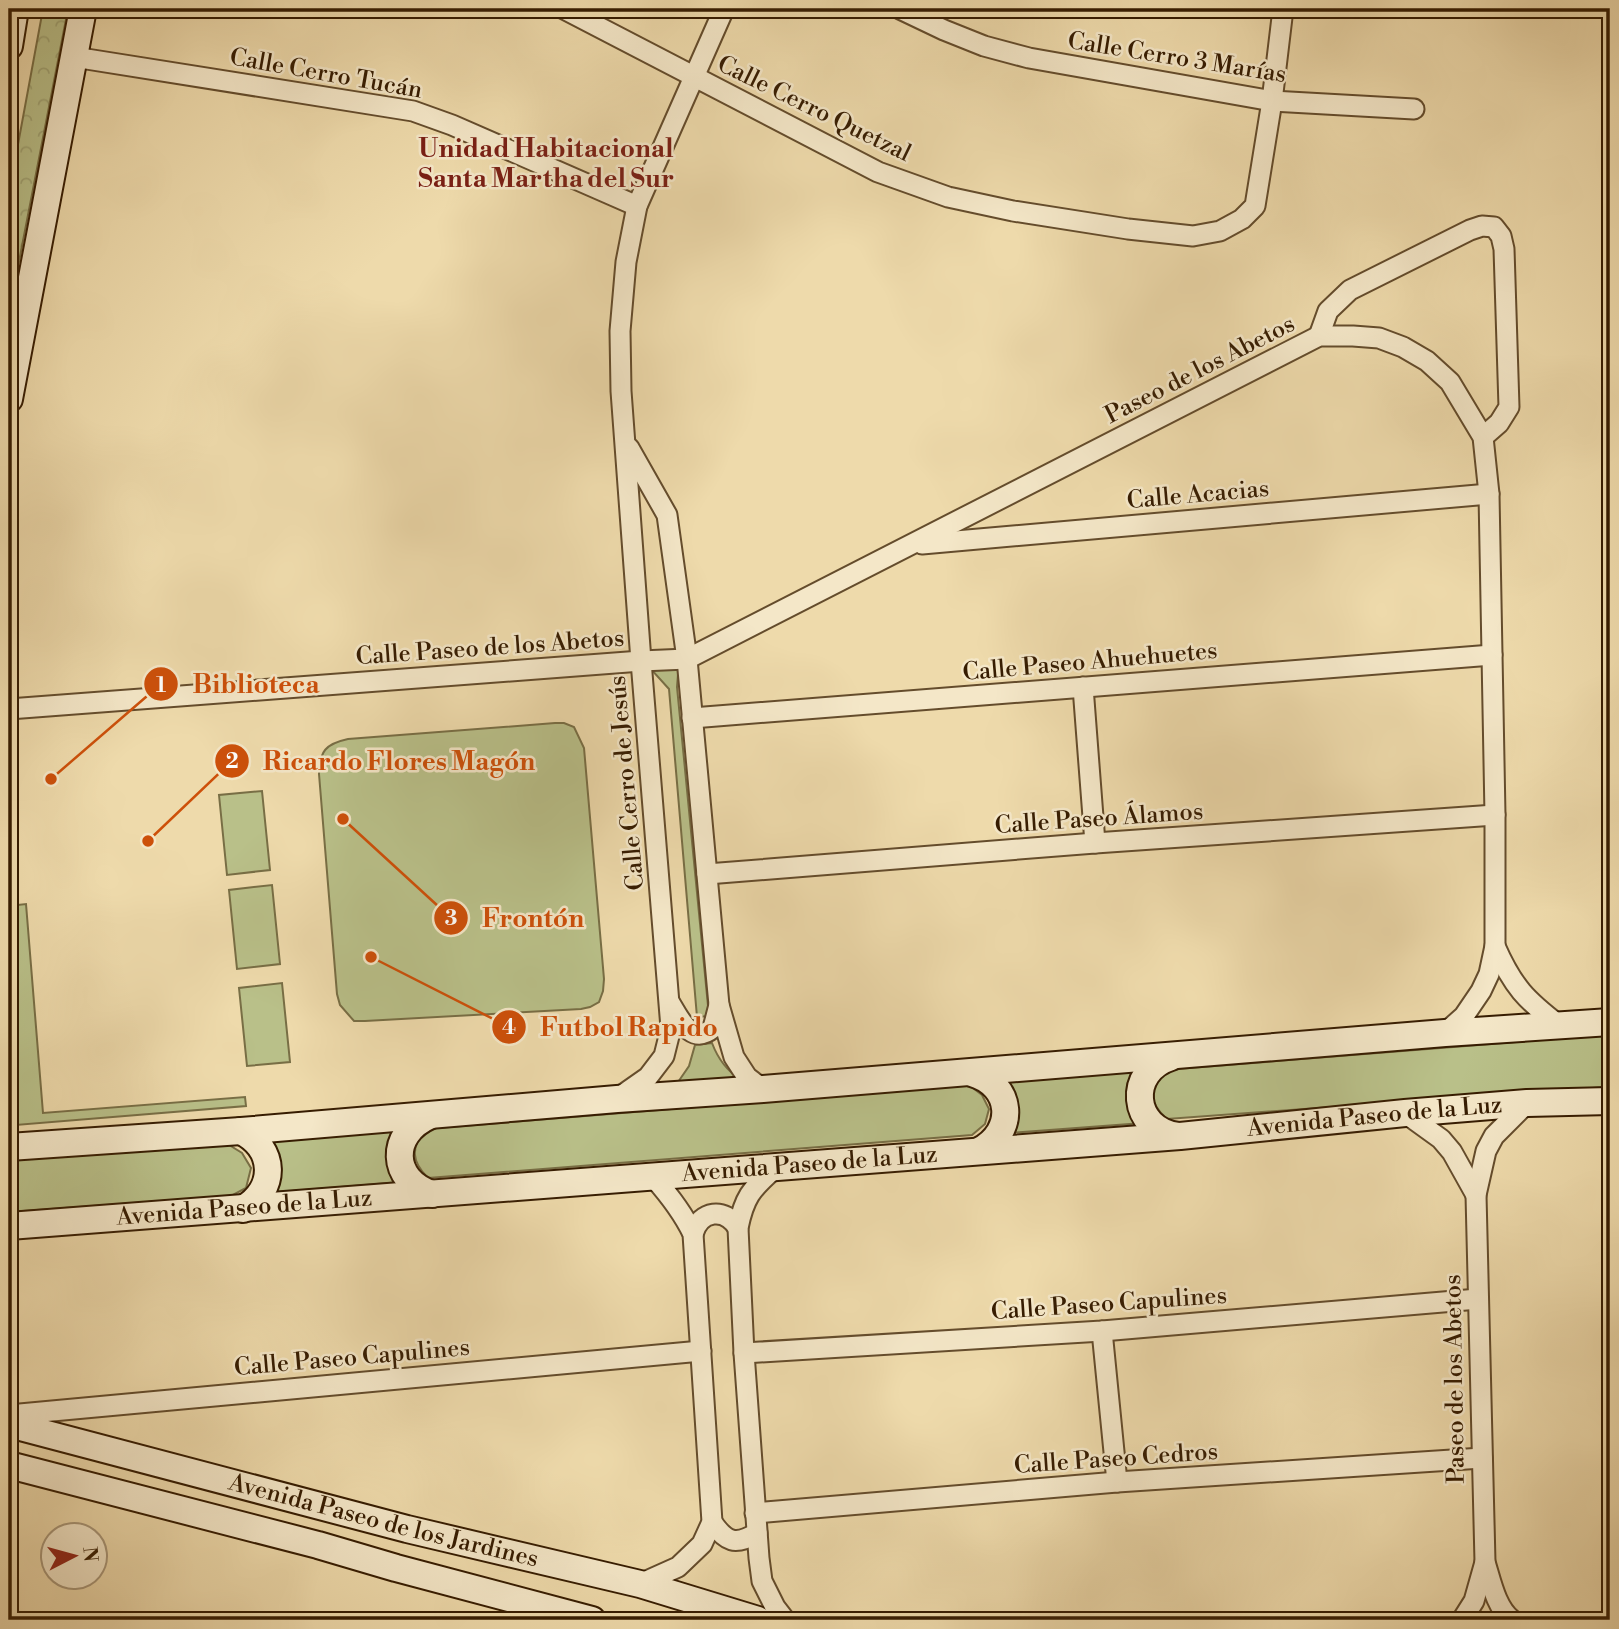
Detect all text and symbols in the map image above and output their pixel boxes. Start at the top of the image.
street label: Calle Cerro 3 Marías [1066,26,1288,90]
street label: Calle Cerro Tucán [227,42,425,106]
street label: Calle Cerro Quetzal [712,49,916,169]
district label: Unidad Habitacional Santa Martha del Sur [418,133,674,195]
street label: Paseo de los Abetos [1100,309,1300,431]
street label: Calle Acacias [1126,474,1270,516]
street label: Calle Paseo de los Abetos [355,624,625,672]
street label: Calle Paseo Ahuehuetes [961,636,1219,688]
callout: Biblioteca [144,661,334,708]
text: Biblioteca [193,669,320,701]
text: 1 [156,673,166,699]
street label: Calle Cerro de Jesús [603,674,651,892]
callout: Ricardo Flores Magón [214,737,550,784]
text: Ricardo Flores Magón [263,746,535,778]
text: 2 [225,749,239,775]
street label: Calle Paseo Álamos [994,796,1204,841]
callout: Frontón [433,894,599,941]
text: Frontón [482,903,584,935]
text: 3 [445,906,457,932]
callout: Futbol Rapido [491,1003,732,1050]
text: Futbol Rapido [540,1012,718,1044]
text: 4 [502,1015,516,1041]
street label: Avenida Paseo de la Luz [1244,1090,1504,1144]
street label: Avenida Paseo de la Luz [680,1140,939,1189]
street label: Avenida Paseo de la Luz [114,1183,373,1233]
street label: Paseo de los Abetos [1438,1274,1472,1484]
street label: Calle Paseo Capulines [990,1281,1228,1327]
street label: Calle Paseo Capulines [233,1333,471,1383]
street label: Calle Paseo Cedros [1013,1437,1219,1481]
street label: Avenida Paseo de los Jardines [225,1467,541,1575]
north arrow [38,1520,108,1590]
text: N [77,1546,103,1563]

